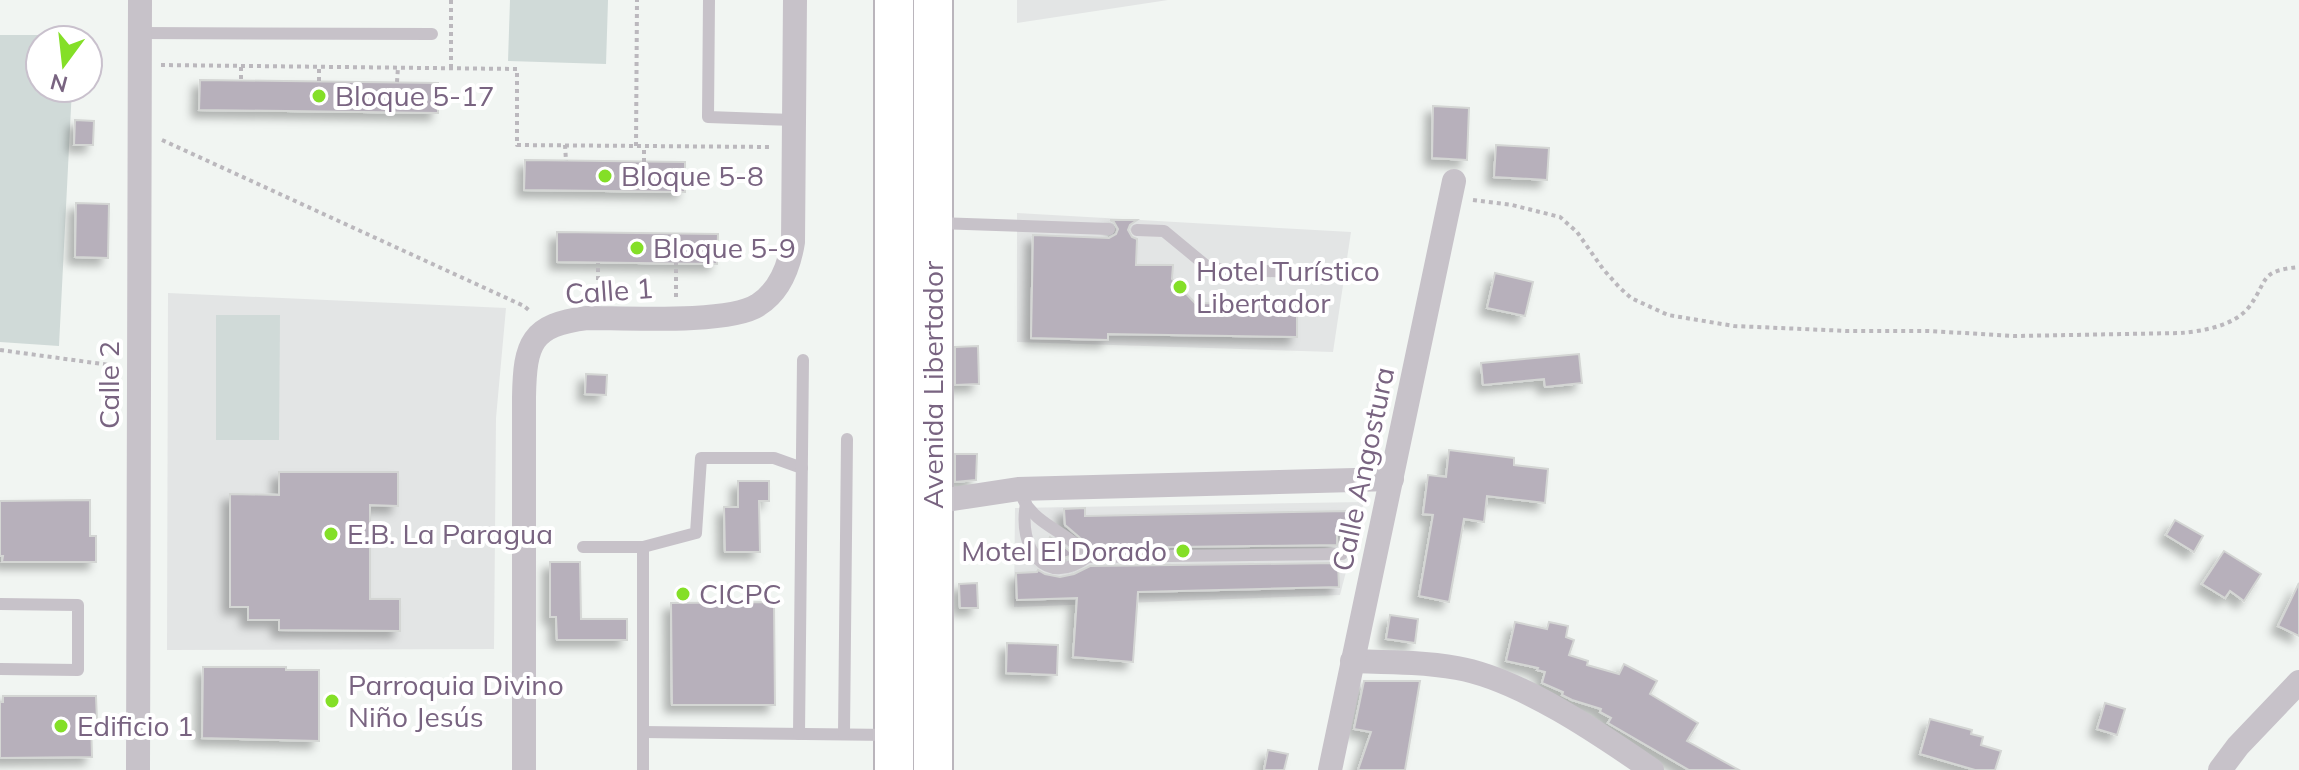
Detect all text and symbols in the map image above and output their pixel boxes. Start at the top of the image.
north arrow [24,24,104,104]
text: N [47,68,70,99]
place label: Bloque 5-17 [335,78,495,113]
marker: Bloque 5-17 [310,87,328,105]
place label: Bloque 5-8 [621,158,764,193]
marker: Bloque 5-8 [596,167,614,185]
place label: Bloque 5-9 [653,230,796,265]
marker: Bloque 5-9 [628,239,646,257]
place label: Hotel Turístico Libertador [1196,253,1380,320]
street label: Avenida Libertador [915,260,950,509]
street label: Calle 1 [564,270,654,311]
marker: Hotel Turístico Libertador [1171,278,1189,296]
street label: Calle 2 [91,341,126,429]
street label: Calle Angostura [1324,364,1401,574]
place label: E.B. La Paragua [347,516,553,551]
marker: E.B. La Paragua [322,525,340,543]
place label: Motel El Dorado [961,533,1167,568]
marker: Motel El Dorado [1174,542,1192,560]
place label: CICPC [699,576,782,611]
marker: CICPC [674,585,692,603]
place label: Parroquia Divino Niño Jesús [348,667,564,734]
marker: Parroquia Divino Niño Jesús [323,692,341,710]
place label: Edificio 1 [77,708,194,743]
marker: Edificio 1 [52,717,70,735]

